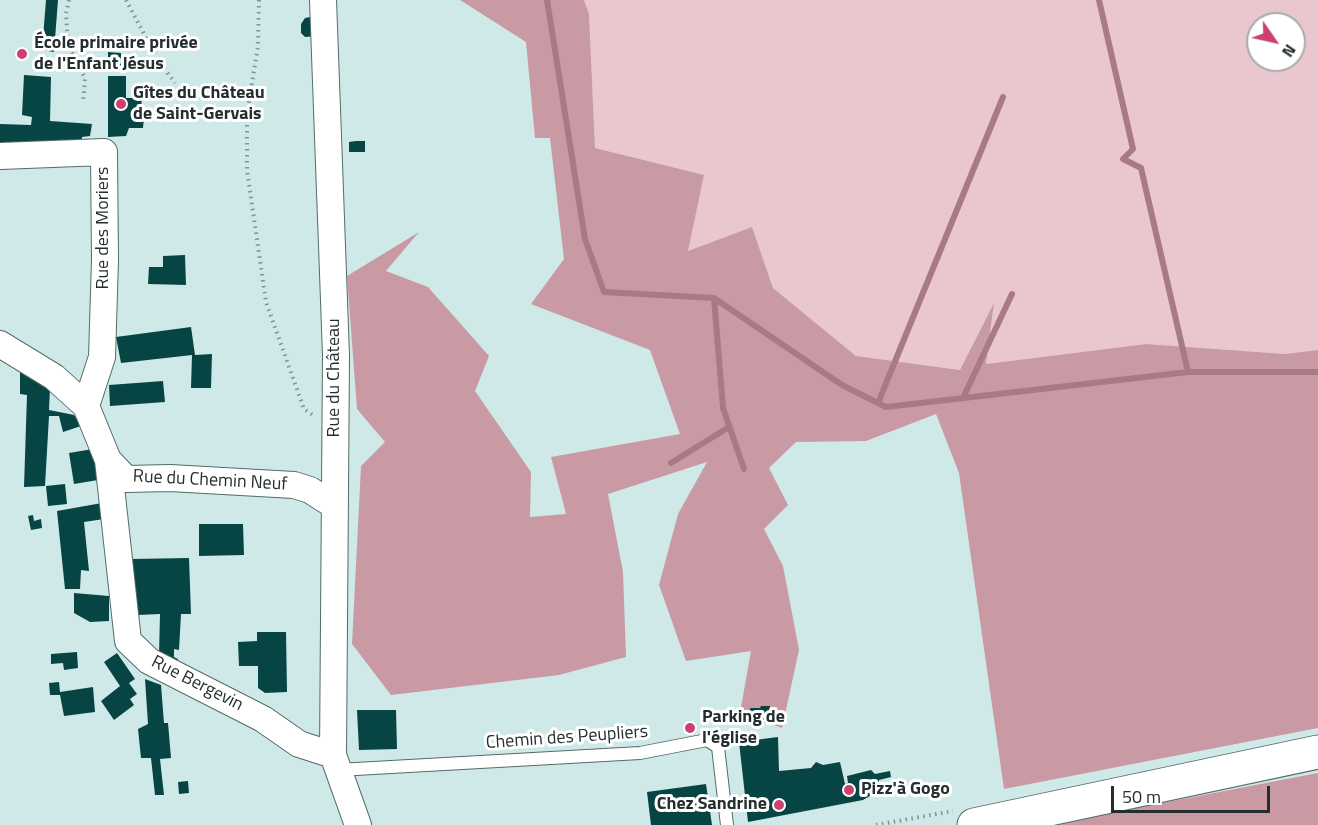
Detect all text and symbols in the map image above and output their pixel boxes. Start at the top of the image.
north arrow [1246,12,1306,72]
place label: École primaire privée de l'Enfant Jésus [34,33,198,76]
text: N [1276,40,1302,62]
marker: École primaire privée de l'Enfant Jésus [15,47,29,61]
place label: Gîtes du Château de Saint-Gervais [133,83,265,125]
marker: Gîtes du Château de Saint-Gervais [114,97,128,111]
street label: Rue des Moriers [93,167,115,289]
street label: Rue du Château [324,318,346,438]
street label: Rue du Chemin Neuf [132,466,288,496]
street label: Rue Bergevin [147,652,247,716]
place label: Parking de l'église [702,707,785,750]
marker: Parking de l'église [683,721,697,735]
street label: Chemin des Peupliers [485,722,649,754]
scale bar [1114,774,1273,812]
place label: Pizz'à Gogo [861,779,950,801]
marker: Pizz'à Gogo [842,783,856,797]
text: 50 m [1122,783,1161,810]
place label: Chez Sandrine [657,794,767,816]
marker: Chez Sandrine [772,798,786,812]

